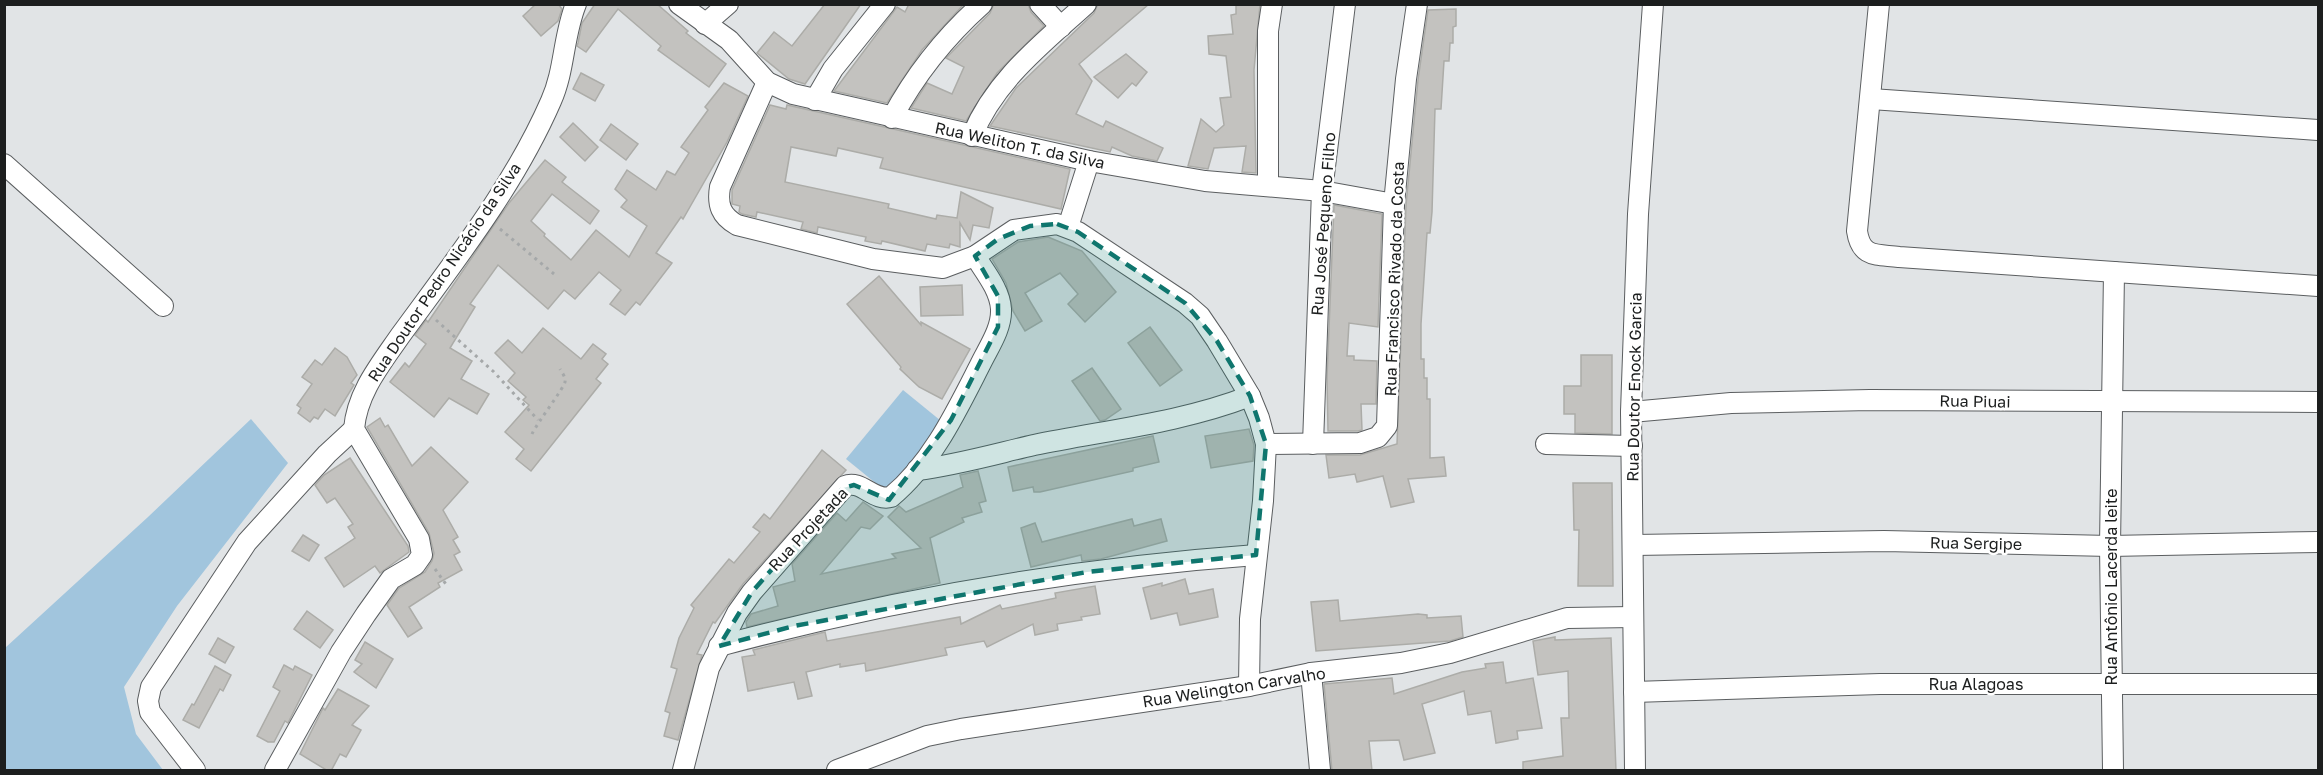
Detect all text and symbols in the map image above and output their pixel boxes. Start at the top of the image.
street label: Rua Weliton T. da Silva [933,117,1107,173]
street label: Rua José Pequeno Filho [1307,132,1339,316]
street label: Rua Doutor Pedro Nicácio da Silva [363,159,525,385]
street label: Rua Francisco Rivado da Costa [1380,161,1408,397]
street label: Rua Doutor Enock Garcia [1622,292,1646,482]
street label: Rua Piuai [1939,390,2011,412]
street label: Rua Projetada [764,483,852,575]
street label: Rua Antônio Lacerda leite [2101,489,2121,685]
street label: Rua Sergipe [1930,532,2022,554]
street label: Rua Welington Carvalho [1141,663,1327,711]
street label: Rua Alagoas [1929,674,2023,694]

